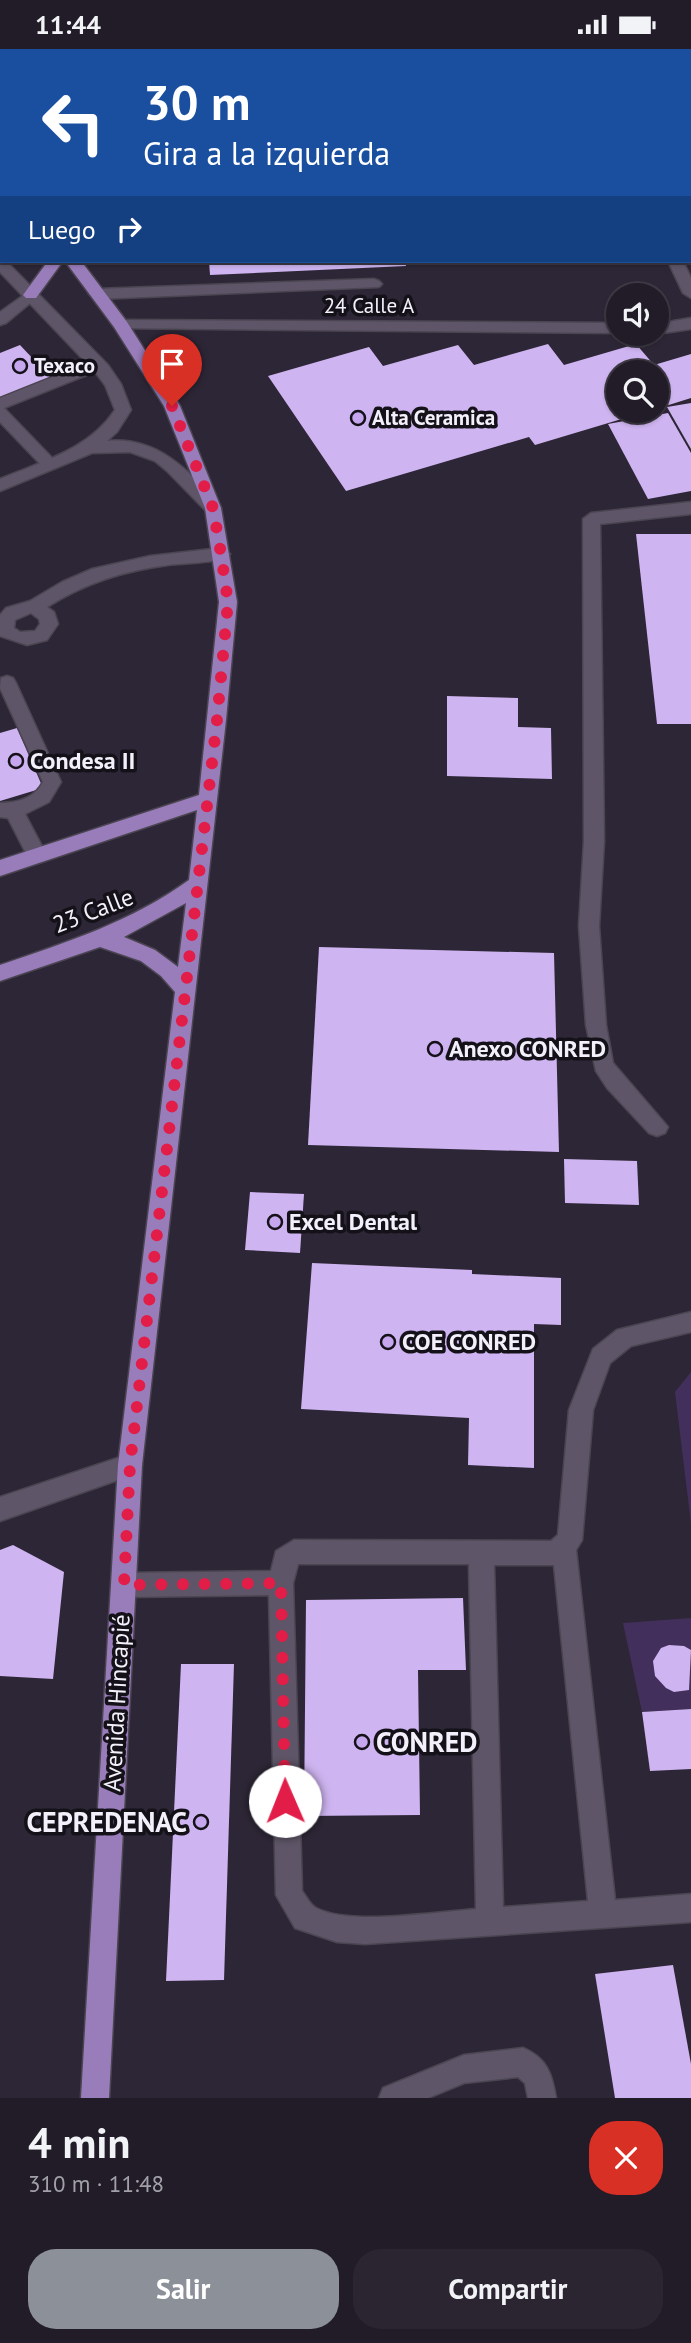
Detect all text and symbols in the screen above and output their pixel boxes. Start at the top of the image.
text: 11:44 [35,8,101,41]
text: 30 m [143,70,250,134]
icon: left [28,77,119,168]
text: Gira a la izquierda [143,132,390,174]
icon: right [110,210,148,248]
text: Luego [28,213,96,246]
map controls [606,283,669,423]
button: sound [606,283,669,346]
street label: 24 Calle A [324,292,415,319]
pin [142,334,202,406]
icon: arrive [153,345,191,383]
place label: Texaco [34,352,95,379]
marker: Texaco [12,358,28,374]
button: search [606,360,669,423]
place label: Alta Ceramica [372,404,495,431]
marker: Alta Ceramica [350,410,366,426]
place label: Condesa II [30,745,135,776]
marker: Condesa II [8,753,24,769]
street label: 23 Calle [48,881,138,940]
place label: Anexo CONRED [449,1033,606,1064]
marker: Anexo CONRED [427,1041,443,1057]
place label: Excel Dental [289,1206,418,1237]
marker: Excel Dental [267,1214,283,1230]
place label: COE CONRED [402,1326,536,1357]
marker: COE CONRED [380,1334,396,1350]
street label: Avenida Hincapié [96,1614,137,1792]
place label: CONRED [376,1723,477,1760]
marker: CONRED [354,1734,370,1750]
position arrow [248,1764,322,1838]
place label: CEPREDENAC [26,1803,187,1840]
marker: CEPREDENAC [193,1814,209,1830]
text: 4 min [28,2115,130,2170]
button: close [589,2121,663,2195]
text: 310 m · 11:48 [28,2169,164,2198]
button: Salir [28,2249,339,2329]
button: Compartir [353,2249,663,2329]

